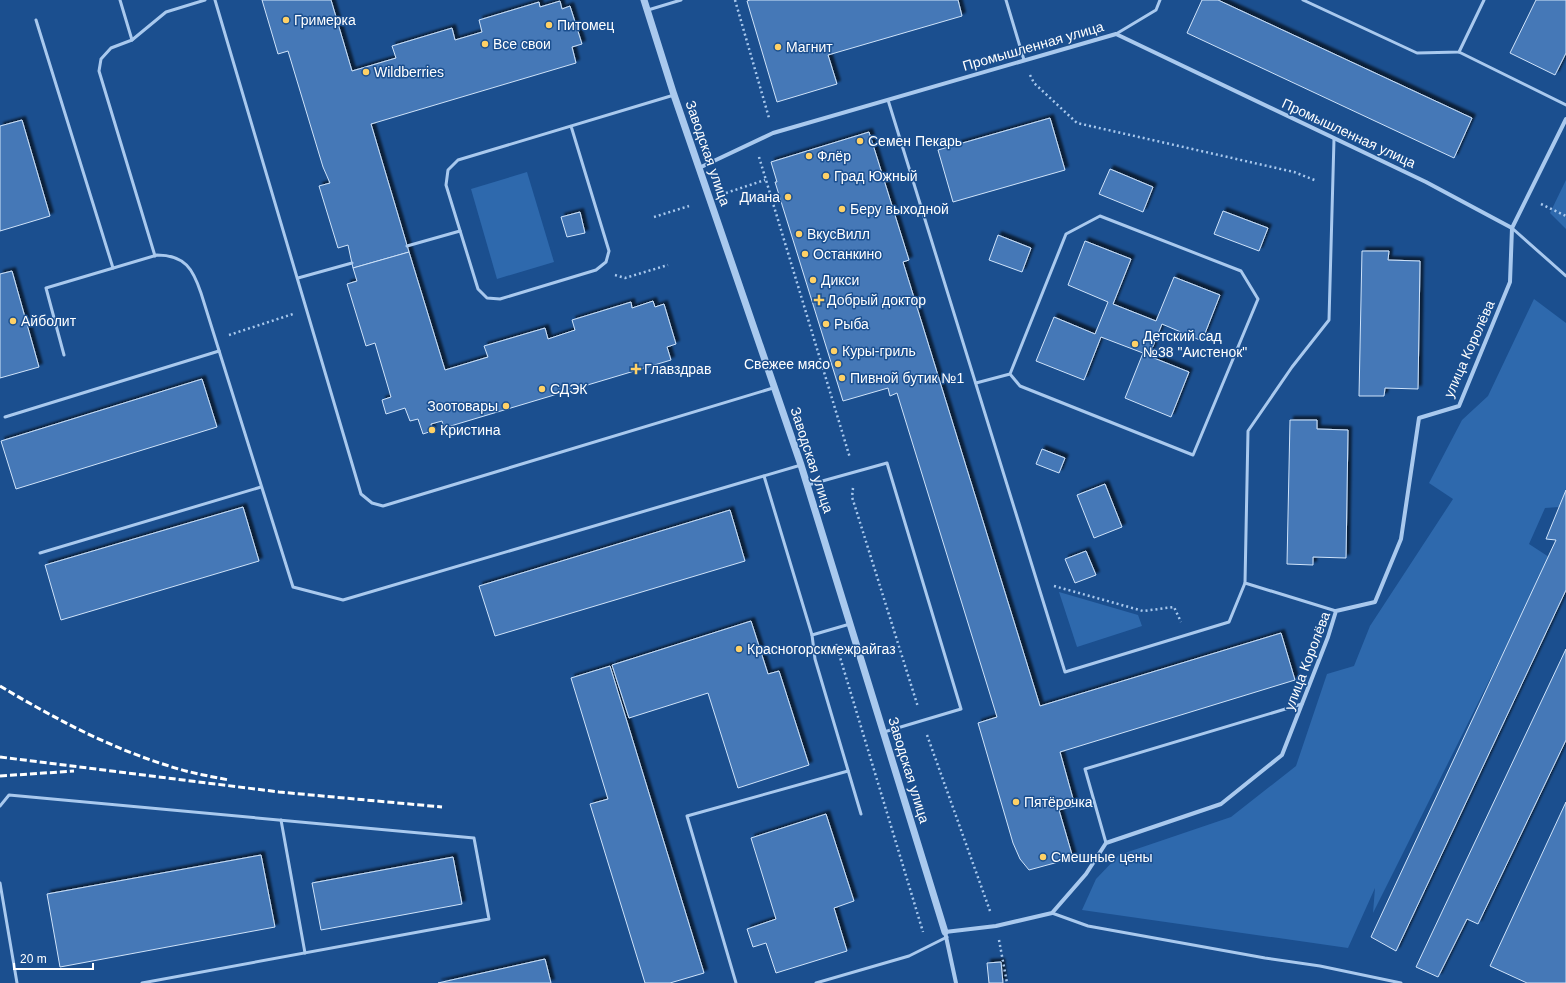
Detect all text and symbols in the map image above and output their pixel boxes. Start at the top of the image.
place label: Гримерка [294,12,356,28]
marker: Гримерка [281,15,291,25]
place label: Питомец [557,17,614,33]
street label: Промышленная улица [961,18,1105,74]
marker: Питомец [544,20,554,30]
place label: Все свои [493,36,551,52]
marker: Все свои [480,39,490,49]
place label: Магнит [786,39,833,55]
marker: Магнит [773,42,783,52]
place label: Wildberries [374,64,444,80]
marker: Wildberries [361,67,371,77]
street label: Промышленная улица [1280,95,1419,171]
street label: Заводская улица [682,98,734,208]
place label: Семен Пекарь [868,133,962,149]
marker: Семен Пекарь [855,136,865,146]
place label: Флёр [817,148,851,164]
marker: Флёр [804,151,814,161]
place label: Град Южный [834,168,918,184]
marker: Град Южный [821,171,831,181]
place label: Диана [739,189,780,205]
marker: Диана [783,192,793,202]
place label: Беру выходной [850,201,949,217]
marker: Беру выходной [837,204,847,214]
place label: ВкусВилл [807,226,870,242]
marker: ВкусВилл [794,229,804,239]
place label: Останкино [813,246,882,262]
marker: Останкино [800,249,810,259]
place label: Дикси [821,272,859,288]
marker: Дикси [808,275,818,285]
place label: Добрый доктор [827,292,926,308]
marker: Добрый доктор [814,295,824,305]
street label: улица Королёва [1440,298,1498,400]
place label: Айболит [21,313,77,329]
marker: Айболит [8,316,18,326]
place label: Рыба [834,316,869,332]
marker: Рыба [821,319,831,329]
place label: Детский сад №38 "Аистенок" [1143,328,1247,360]
marker: Детский сад №38 "Аистенок" [1130,339,1140,349]
place label: Куры-гриль [842,343,916,359]
marker: Куры-гриль [829,346,839,356]
place label: Свежее мясо [744,356,830,372]
marker: Свежее мясо [833,359,843,369]
place label: Главздрав [644,361,711,377]
marker: Главздрав [631,364,641,374]
place label: Пивной бутик №1 [850,370,965,386]
marker: Пивной бутик №1 [837,373,847,383]
place label: СДЭК [550,381,588,397]
marker: СДЭК [537,384,547,394]
place label: Зоотовары [427,398,498,414]
marker: Зоотовары [501,401,511,411]
street label: Заводская улица [787,405,837,515]
place label: Кристина [440,422,501,438]
marker: Кристина [427,425,437,435]
street label: улица Королёва [1281,609,1333,713]
place label: Красногорскмежрайгаз [747,641,896,657]
marker: Красногорскмежрайгаз [734,644,744,654]
street label: Заводская улица [885,715,933,825]
place label: Пятёрочка [1024,794,1093,810]
marker: Пятёрочка [1011,797,1021,807]
place label: Смешные цены [1051,849,1153,865]
marker: Смешные цены [1038,852,1048,862]
scale bar [14,945,93,971]
text: 20 m [20,952,47,966]

